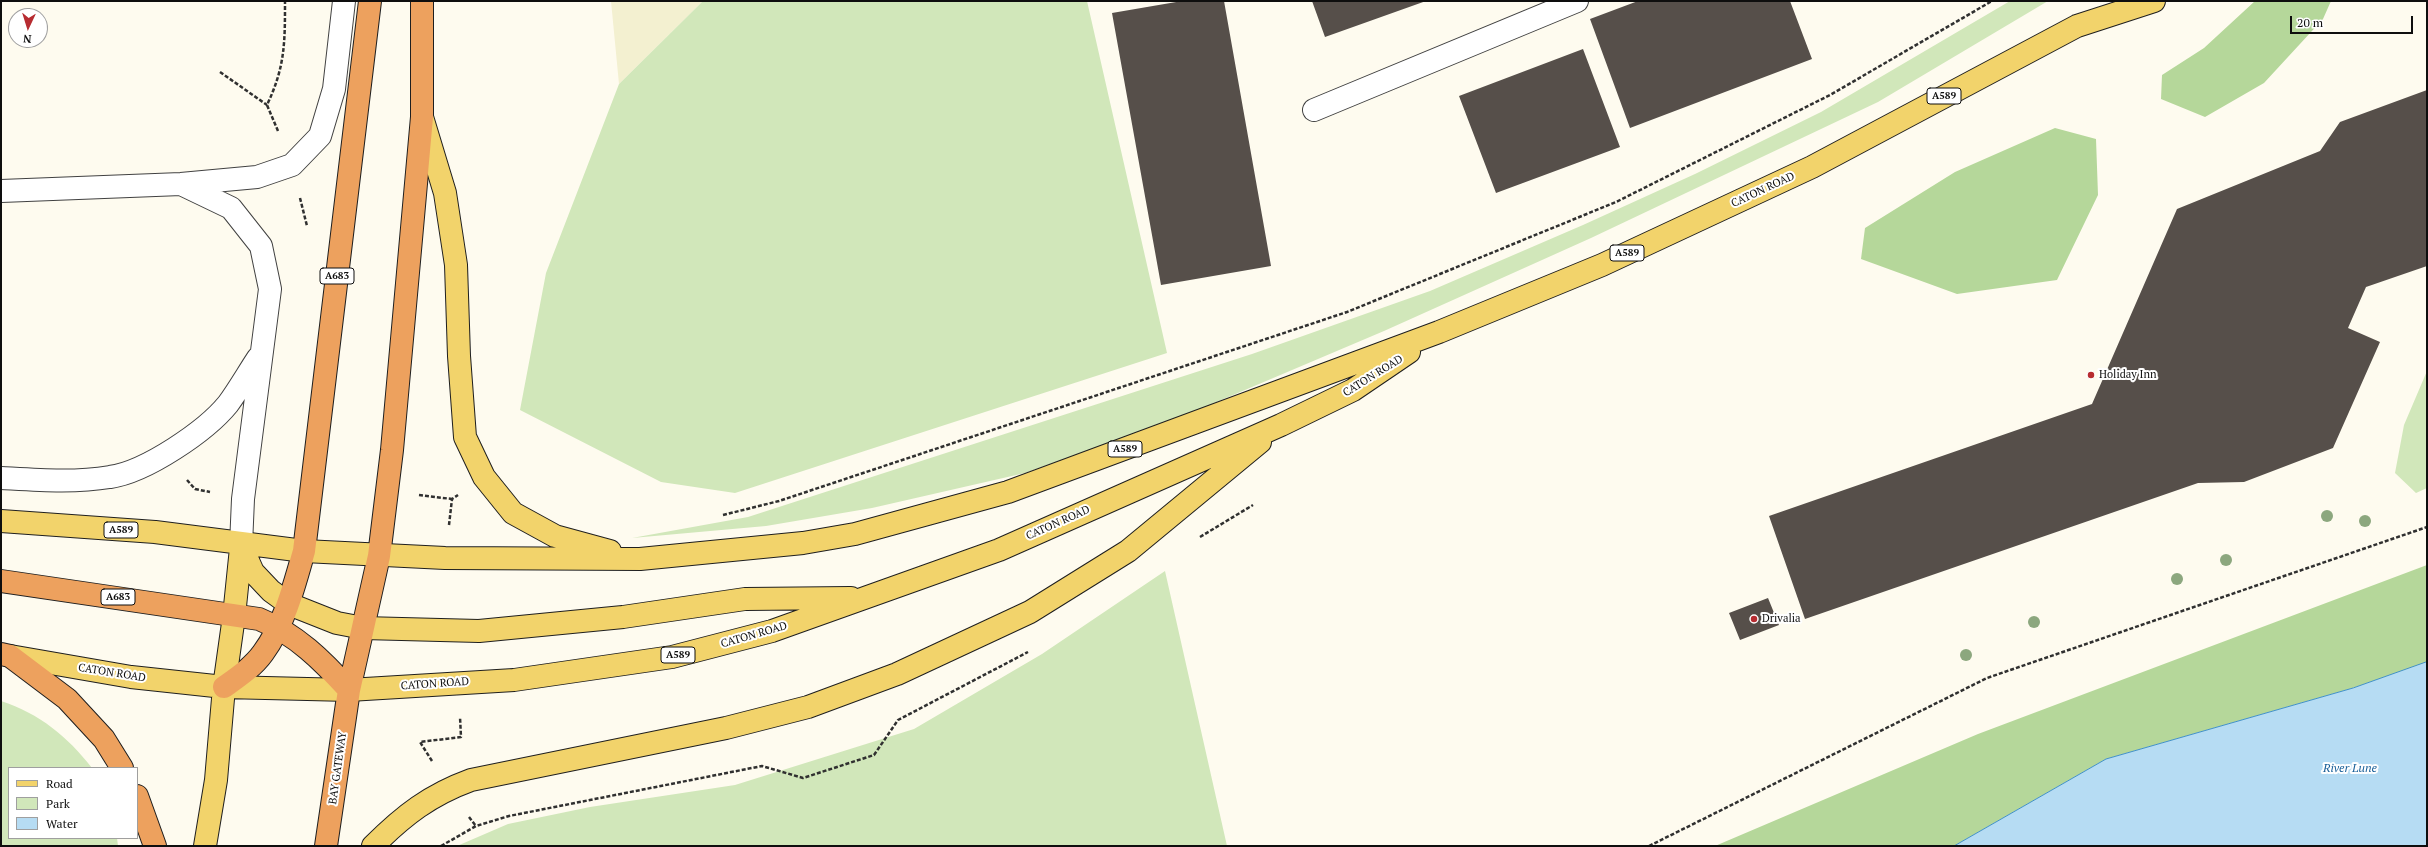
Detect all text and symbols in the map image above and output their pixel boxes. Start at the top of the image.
north arrow [8,8,48,48]
scale bar [2292,8,2415,34]
text: 20 m [2297,15,2323,30]
text: N [23,32,32,46]
road number: A589 [1927,88,1961,104]
street label: CATON ROAD [1729,170,1797,210]
road number: A589 [1610,245,1644,261]
road number: A683 [320,268,354,284]
street label: CATON ROAD [1341,352,1405,400]
place label: Holiday Inn [2099,368,2157,382]
marker: Holiday Inn [2086,370,2096,380]
road number: A589 [1108,441,1142,457]
street label: CATON ROAD [1024,503,1092,543]
road number: A589 [104,522,138,538]
road number: A683 [101,589,135,605]
place label: Drivalia [1762,612,1801,626]
marker: Drivalia [1749,614,1759,624]
street label: CATON ROAD [719,619,789,651]
road number: A589 [661,647,695,663]
street label: CATON ROAD [77,661,147,685]
street label: CATON ROAD [400,675,470,693]
street label: BAY GATEWAY [326,731,350,805]
water label: River Lune [2323,762,2377,776]
legend [8,767,138,839]
text: Road [46,776,73,791]
text: Park [46,796,70,811]
text: Water [46,816,78,831]

